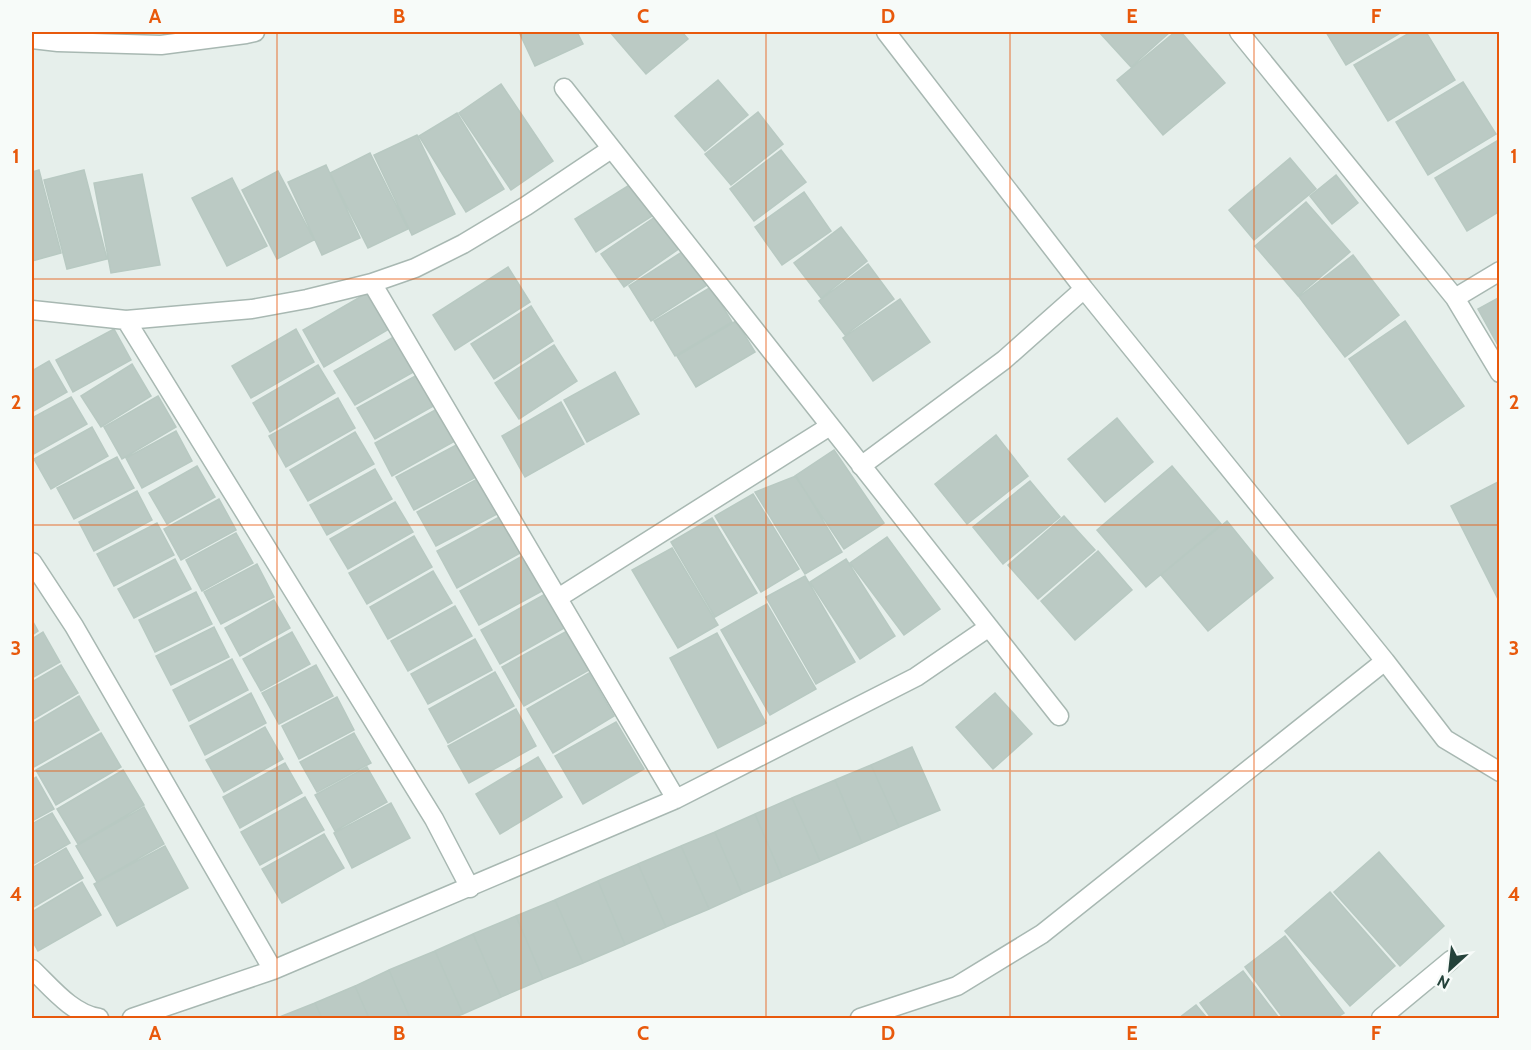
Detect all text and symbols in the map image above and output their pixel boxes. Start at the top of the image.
text: A [149,4,162,28]
text: B [393,4,405,28]
text: C [637,4,649,28]
text: D [881,4,895,28]
text: E [1126,4,1138,28]
text: F [1371,4,1382,28]
text: 1 [12,144,20,168]
text: 1 [1510,144,1518,168]
text: 2 [11,390,21,414]
text: 2 [1509,390,1519,414]
text: 3 [11,636,21,660]
text: 3 [1509,636,1519,660]
text: 4 [10,882,22,906]
text: 4 [1508,882,1520,906]
north arrow [1420,939,1480,999]
text: N [1434,971,1453,993]
text: A [149,1021,162,1045]
text: B [393,1021,405,1045]
text: C [637,1021,649,1045]
text: D [881,1021,895,1045]
text: E [1126,1021,1138,1045]
text: F [1371,1021,1382,1045]

